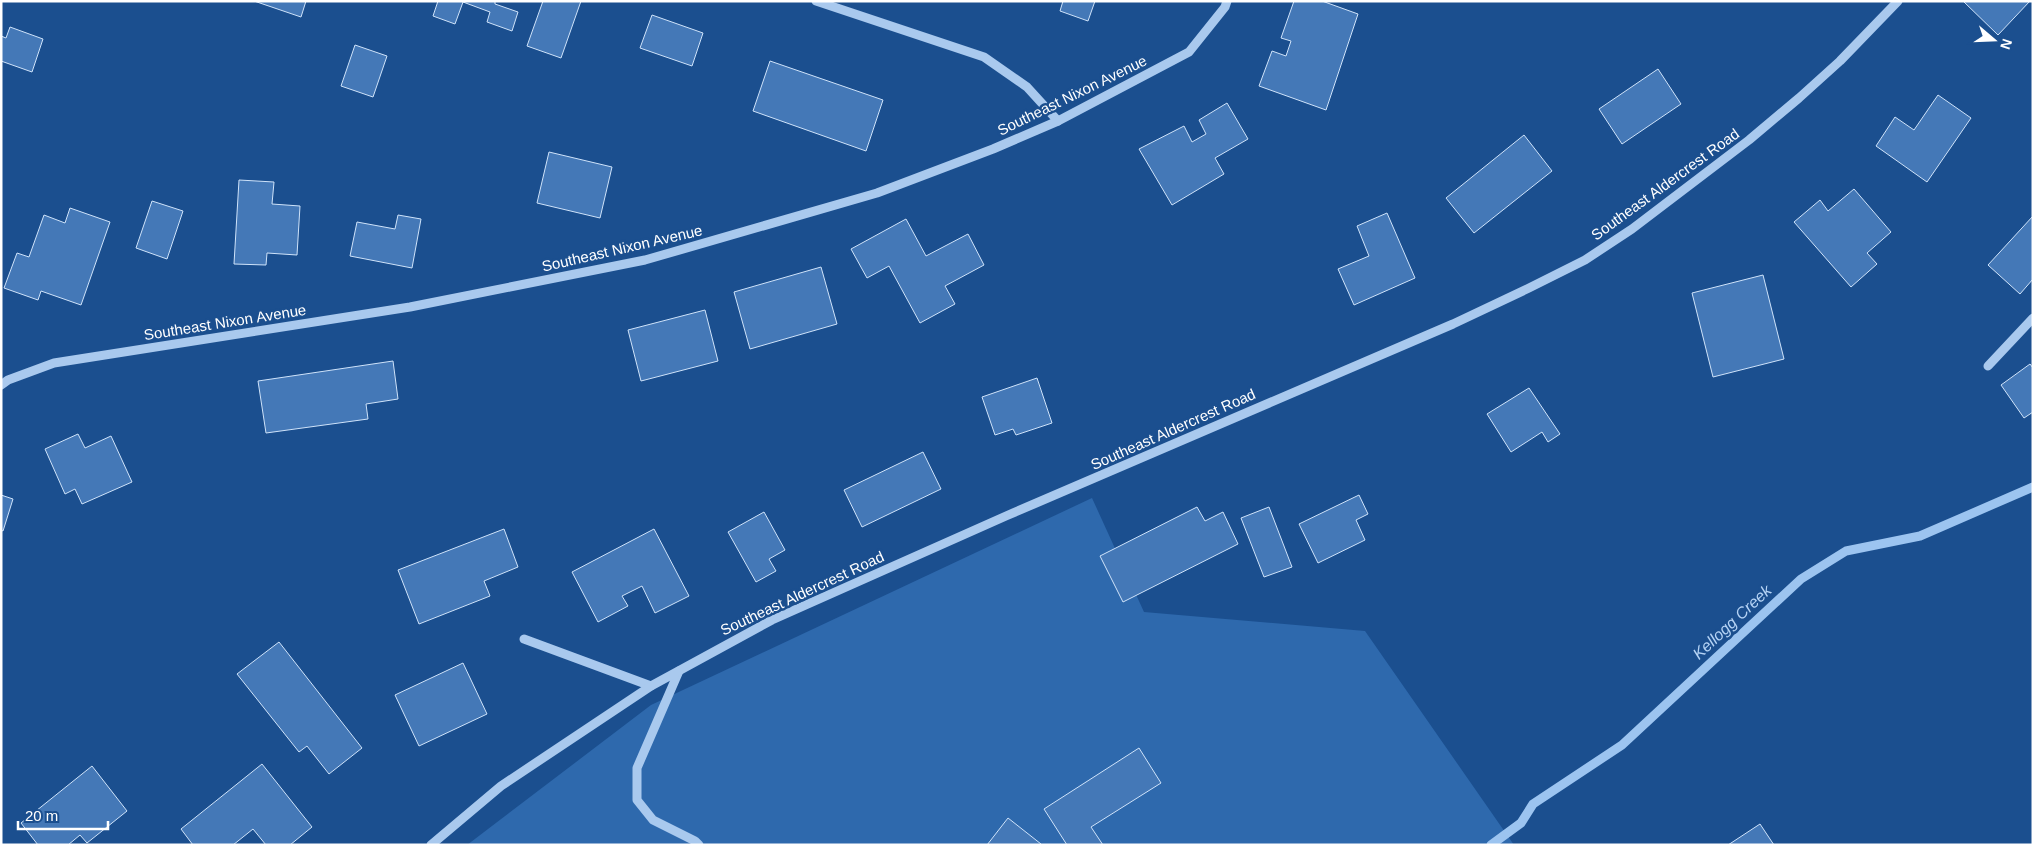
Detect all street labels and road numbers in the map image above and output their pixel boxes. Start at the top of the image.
street label: Southeast Nixon Avenue [995,51,1149,139]
street label: Southeast Aldercrest Road [1588,125,1742,243]
street label: Southeast Nixon Avenue [540,221,704,275]
street label: Southeast Nixon Avenue [143,301,307,343]
street label: Southeast Aldercrest Road [1088,385,1258,473]
street label: Southeast Aldercrest Road [718,548,886,638]

